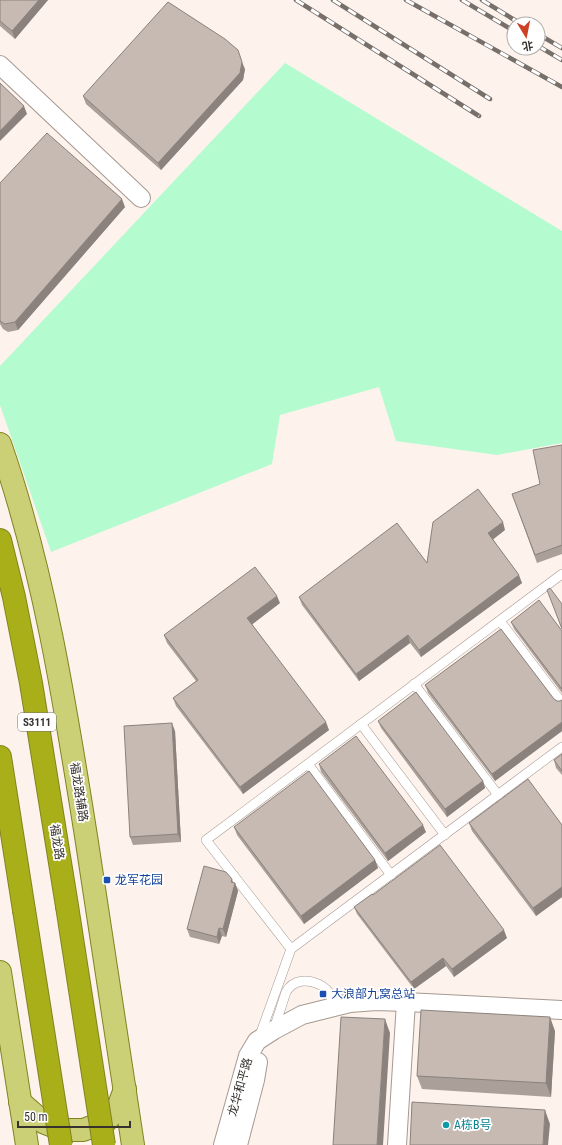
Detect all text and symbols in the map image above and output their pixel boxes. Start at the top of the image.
north arrow [506,16,546,56]
text: 北 [521,38,534,53]
road number: S3111 [18,713,56,731]
street label: 福龙路辅路 [67,761,91,823]
street label: 福龙路 [47,823,67,861]
place label: 龙军花园 [115,873,163,887]
marker: 龙军花园 [102,875,112,885]
place label: 大浪部九窝总站 [331,987,415,1001]
marker: 大浪部九窝总站 [318,989,328,999]
street label: 龙华和平路 [225,1056,255,1118]
scale bar [18,1103,130,1129]
text: 50 m [24,1110,48,1124]
place label: A栋B号 [454,1118,491,1132]
marker: A栋B号 [441,1120,451,1130]

